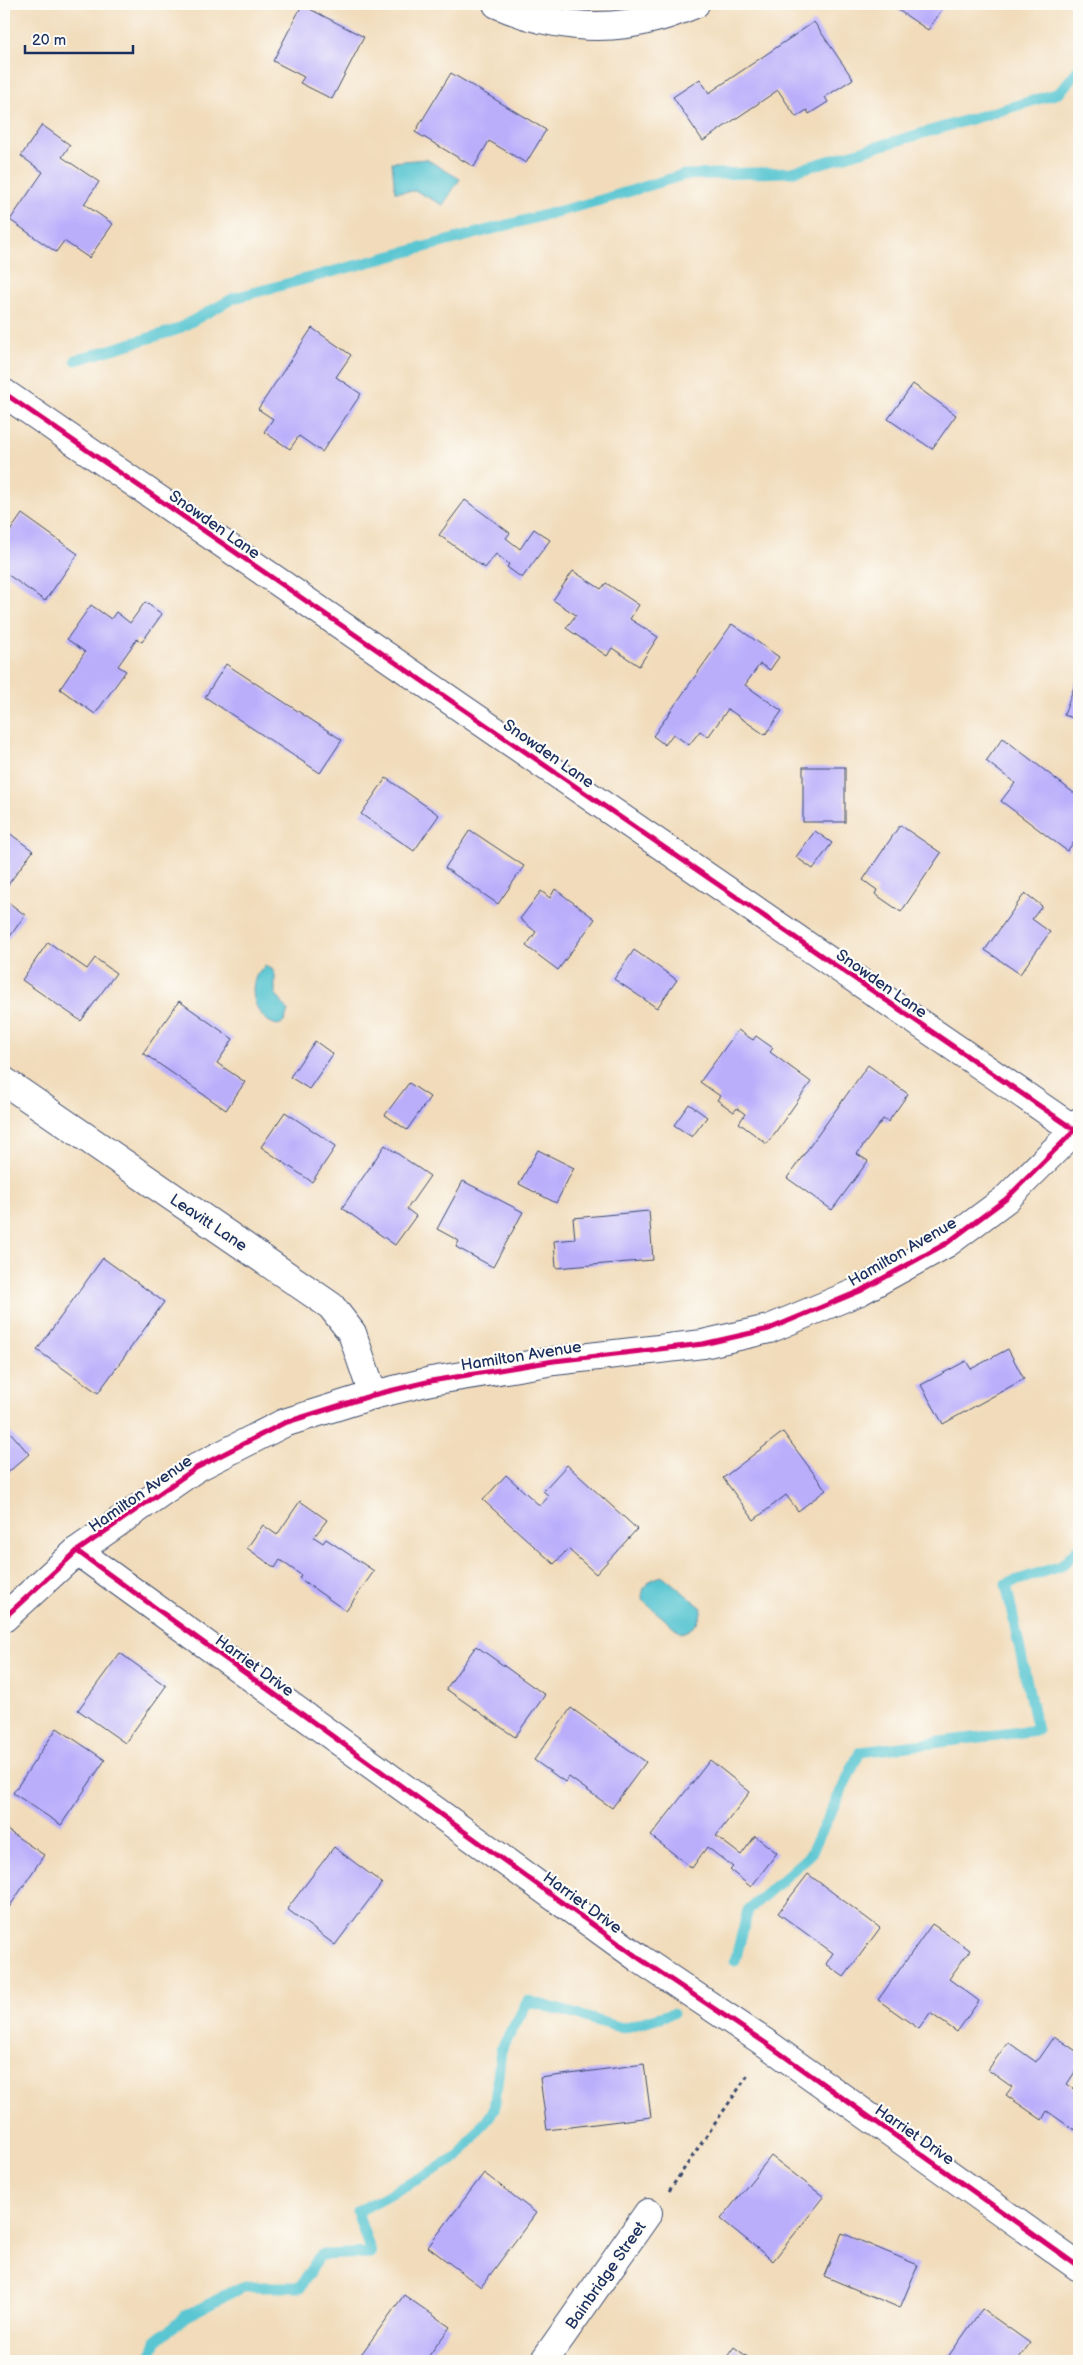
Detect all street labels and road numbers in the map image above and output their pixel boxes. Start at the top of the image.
street label: Snowden Lane [165,487,264,564]
street label: Snowden Lane [499,716,598,793]
street label: Snowden Lane [832,946,931,1023]
street label: Leavitt Lane [166,1190,251,1256]
street label: Hamilton Avenue [845,1213,961,1291]
street label: Hamilton Avenue [460,1337,583,1375]
street label: Hamilton Avenue [86,1451,197,1537]
street label: Harriet Drive [211,1631,297,1701]
street label: Harriet Drive [539,1868,625,1938]
street label: Harriet Drive [871,2101,958,2170]
street label: Bainbridge Street [562,2218,651,2333]

